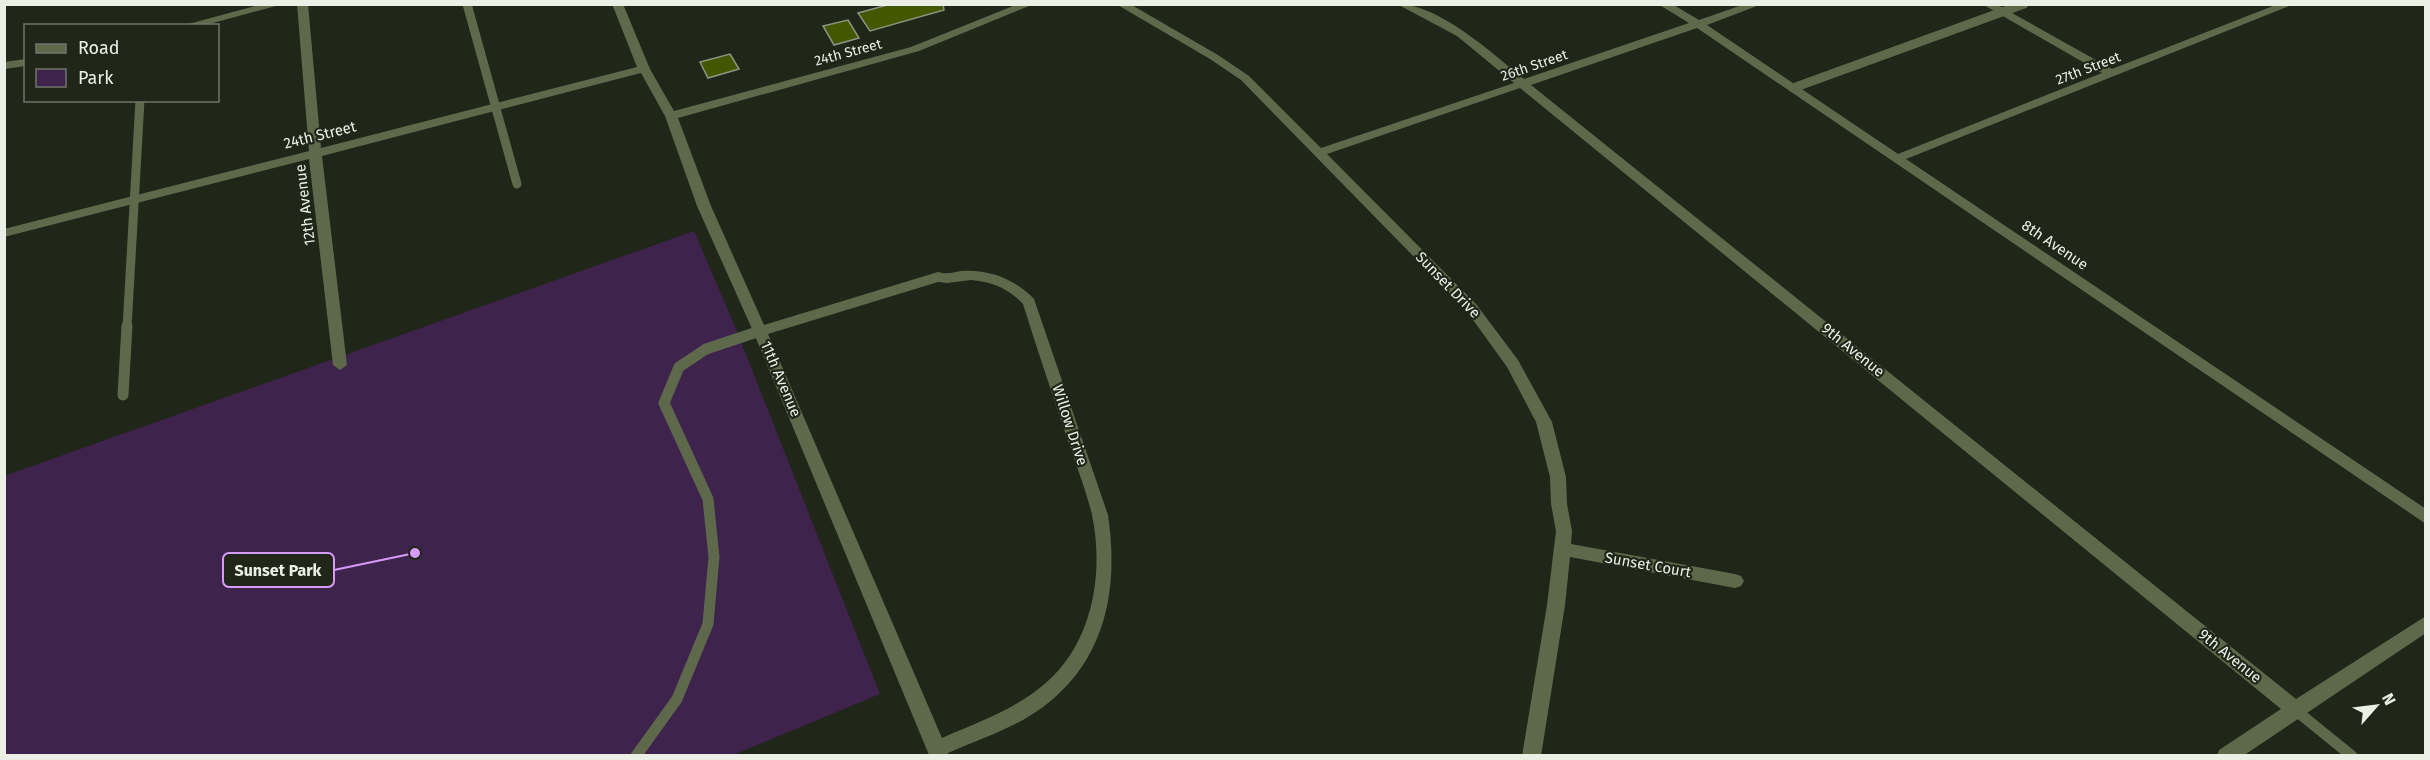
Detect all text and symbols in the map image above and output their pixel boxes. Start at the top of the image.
legend [24,24,219,102]
street label: 24th Street [813,35,885,70]
text: Road [78,37,120,59]
street label: 26th Street [1499,46,1571,85]
street label: 27th Street [2053,48,2124,89]
text: Park [78,67,114,89]
street label: 24th Street [282,117,359,153]
street label: 12th Avenue [291,163,319,247]
street label: 8th Avenue [2018,216,2092,274]
street label: Sunset Drive [1412,248,1484,322]
street label: 9th Avenue [1818,319,1888,381]
street label: 11th Avenue [757,338,805,420]
street label: Willow Drive [1048,382,1092,468]
street label: Sunset Court [1604,549,1693,582]
callout: Sunset Park [223,553,334,587]
text: Sunset Park [235,561,322,580]
street label: 9th Avenue [2195,625,2265,687]
north arrow [2346,676,2406,736]
text: N [2378,690,2400,708]

